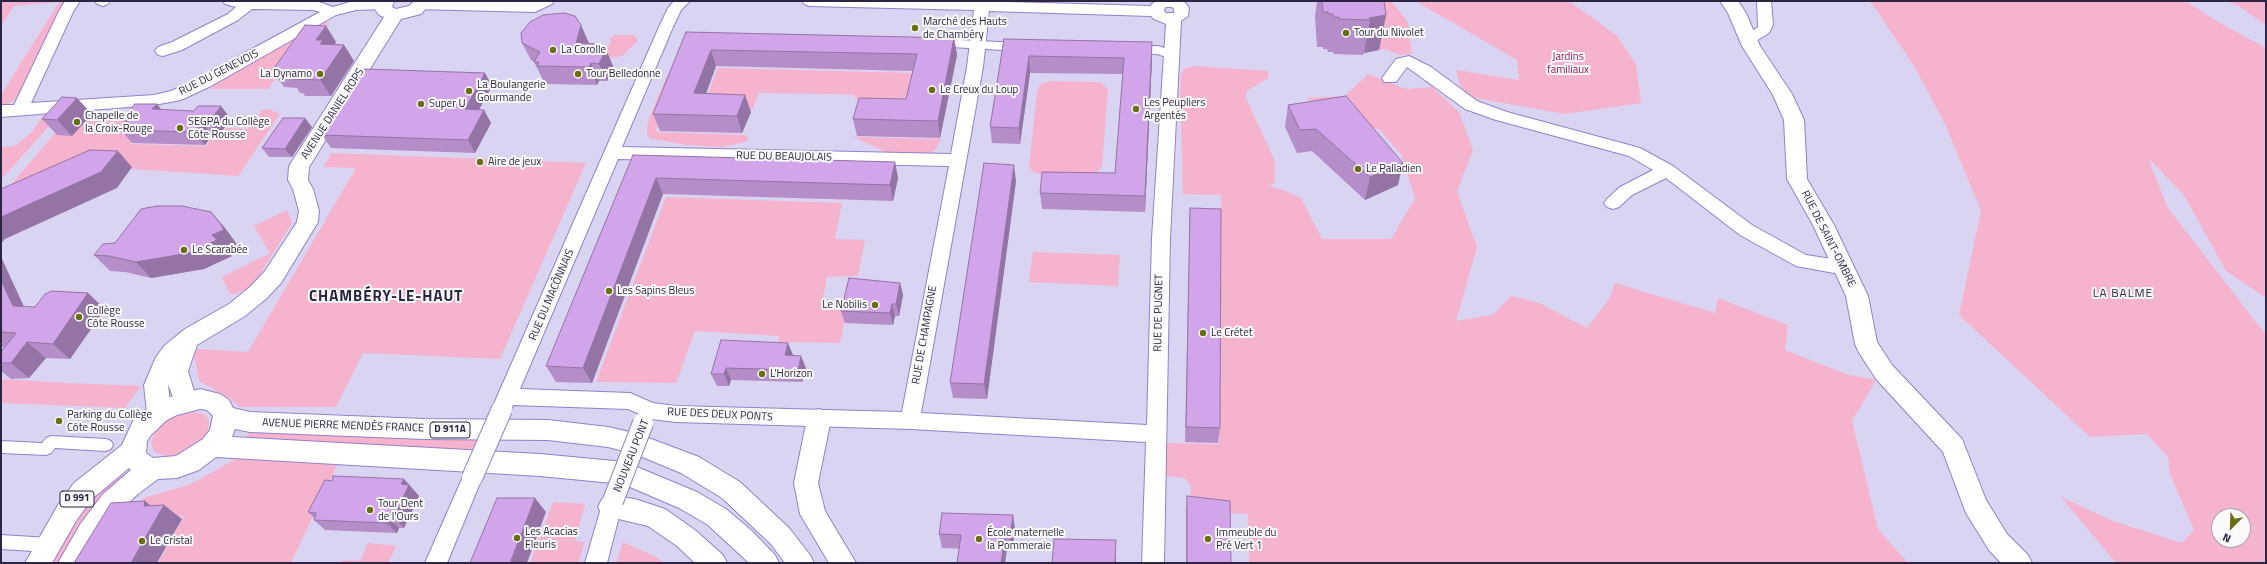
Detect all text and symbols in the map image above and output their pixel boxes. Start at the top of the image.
place label: Marché des Hauts de Chambéry [923,15,1007,41]
marker: Marché des Hauts de Chambéry [910,23,920,33]
place label: Tour du Nivolet [1354,26,1424,40]
marker: Tour du Nivolet [1341,28,1351,38]
place label: La Corolle [561,43,606,57]
marker: La Corolle [548,45,558,55]
street label: RUE DU GENEVOIS [177,47,261,99]
park label: Jardins familiaux [1547,50,1589,76]
street label: AVENUE DANIEL ROPS [299,66,367,162]
place label: La Dynamo [260,67,312,81]
place label: Tour Belledonne [586,67,661,81]
marker: La Dynamo [315,69,325,79]
marker: Tour Belledonne [573,69,583,79]
place label: La Boulangerie Gourmande [477,78,546,104]
place label: Le Creux du Loup [940,83,1018,97]
marker: Le Creux du Loup [927,85,937,95]
marker: La Boulangerie Gourmande [464,86,474,96]
place label: Les Peupliers Argentés [1144,96,1205,122]
place label: Super U [429,97,465,111]
marker: Super U [416,99,426,109]
marker: Les Peupliers Argentés [1131,104,1141,114]
place label: Chapelle de la Croix-Rouge [85,109,152,135]
place label: SEGPA du Collège Côte Rousse [188,115,269,141]
marker: Chapelle de la Croix-Rouge [72,117,82,127]
marker: SEGPA du Collège Côte Rousse [175,123,185,133]
street label: RUE DU BEAUJOLAIS [736,150,832,164]
place label: Aire de jeux [488,155,541,169]
marker: Aire de jeux [475,157,485,167]
place label: Le Palladien [1366,162,1421,176]
marker: Le Palladien [1353,164,1363,174]
street label: RUE DE SAINT-OMBRE [1798,189,1858,289]
place label: Le Scarabée [192,243,248,257]
marker: Le Scarabée [179,245,189,255]
street label: RUE DU MACÔNNAIS [527,247,577,343]
street label: RUE DE PUGNET [1152,274,1166,352]
place label: Les Sapins Bleus [617,284,694,298]
street label: RUE DE CHAMPAGNE [910,285,940,385]
marker: Les Sapins Bleus [604,286,614,296]
district label: LA BALME [2093,287,2153,301]
district label: CHAMBÉRY-LE-HAUT [309,288,463,306]
place label: Le Nobilis [822,298,867,312]
marker: Le Nobilis [870,300,880,310]
place label: Collège Côte Rousse [87,304,145,330]
marker: Collège Côte Rousse [74,312,84,322]
place label: Le Crétet [1211,326,1253,340]
marker: Le Crétet [1198,328,1208,338]
place label: L'Horizon [770,367,813,381]
marker: L'Horizon [757,369,767,379]
street label: RUE DES DEUX PONTS [667,406,773,424]
place label: Parking du Collège Côte Rousse [67,408,152,434]
marker: Parking du Collège Côte Rousse [54,416,64,426]
street label: AVENUE PIERRE MENDÈS FRANCE [262,417,424,435]
street label: NOUVEAU PONT [611,418,653,494]
road number: D 911A [430,422,470,438]
road number: D 991 [60,491,94,507]
place label: Tour Dent de l'Ours [378,497,423,523]
marker: Tour Dent de l'Ours [365,505,375,515]
north arrow [2211,508,2251,548]
place label: Les Acacias Fleuris [525,525,578,551]
place label: École maternelle la Pommeraie [987,526,1064,552]
place label: Immeuble du Pré Vert 1 [1216,526,1276,552]
text: N [2220,529,2233,547]
marker: Les Acacias Fleuris [512,533,522,543]
place label: Le Cristal [150,534,192,548]
marker: École maternelle la Pommeraie [974,534,984,544]
marker: Immeuble du Pré Vert 1 [1203,534,1213,544]
marker: Le Cristal [137,536,147,546]

